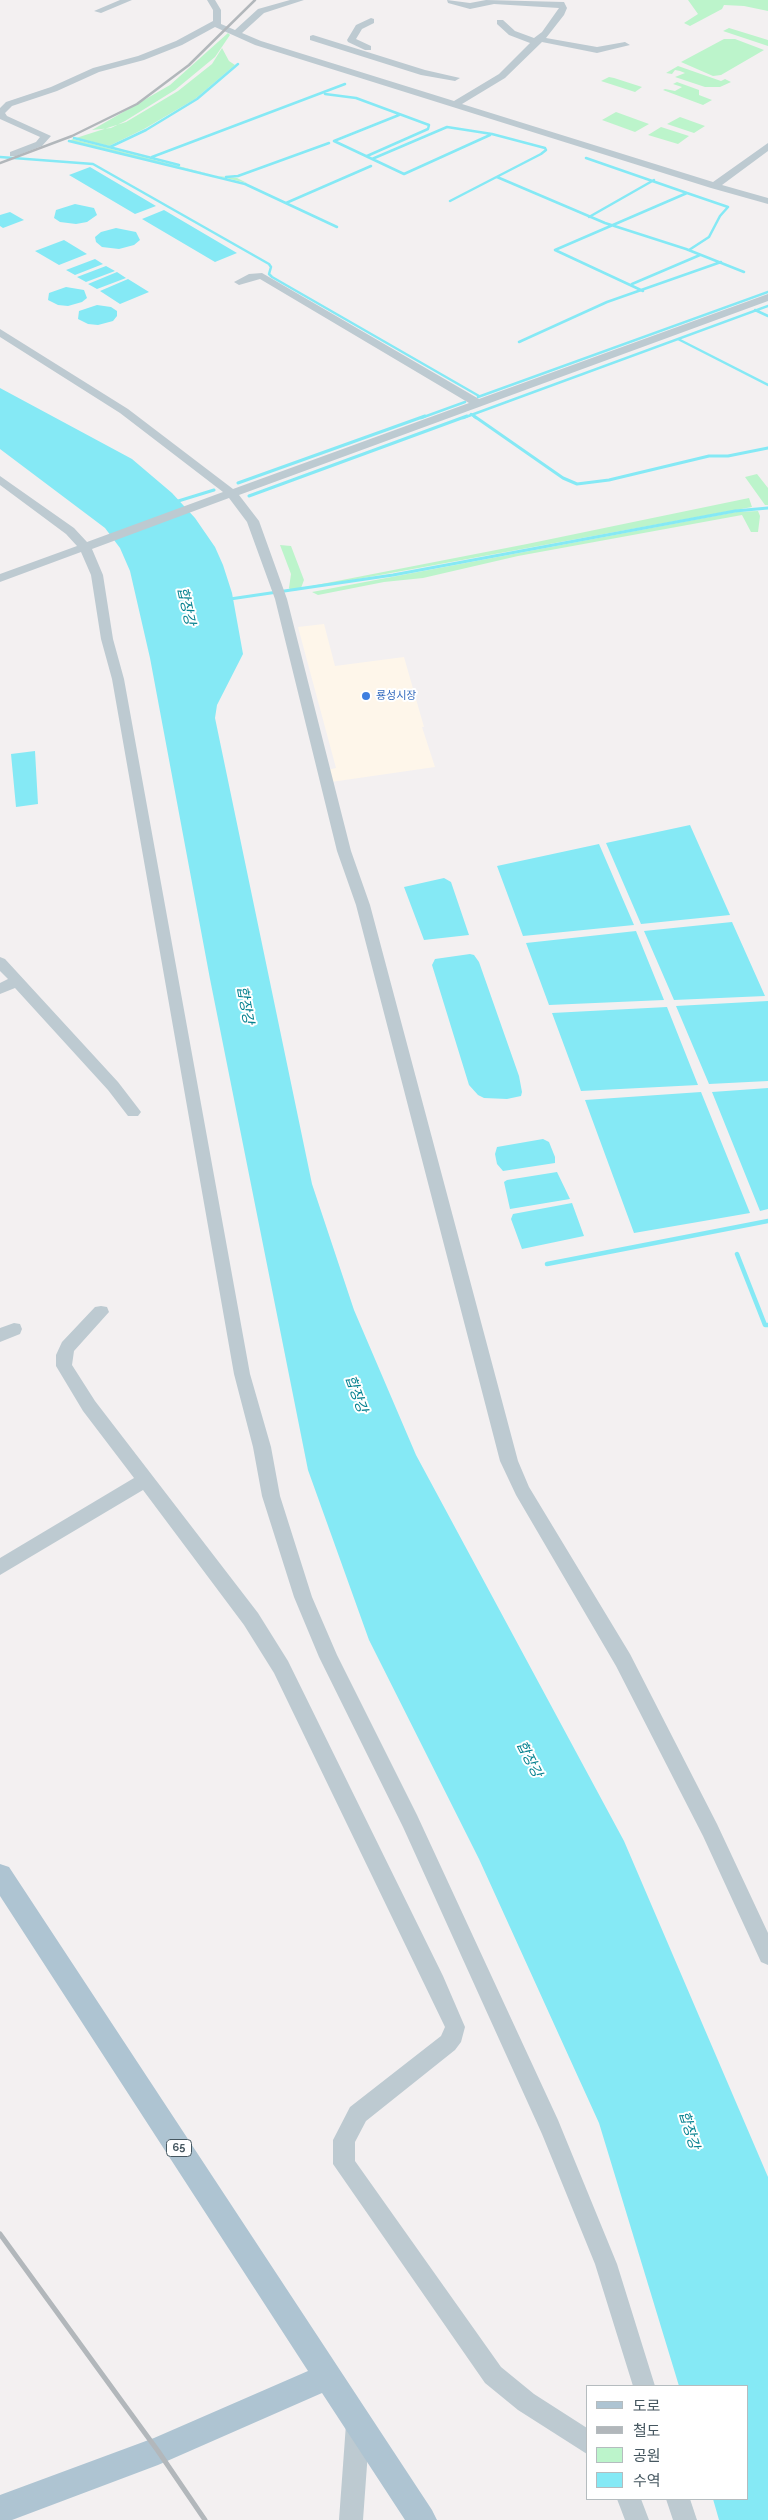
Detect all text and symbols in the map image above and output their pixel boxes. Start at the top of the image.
water label: 합장강 [174,585,198,627]
place label: 룡성시장 [376,689,416,703]
marker: 룡성시장 [360,690,372,702]
water label: 합장강 [233,985,257,1025]
water label: 합장강 [341,1373,371,1415]
water label: 합장강 [513,1738,545,1780]
water label: 합장강 [675,2109,703,2151]
road number: 65 [166,2140,192,2156]
legend [586,2385,748,2500]
text: 도로 [633,2397,661,2415]
text: 철도 [633,2422,661,2440]
text: 공원 [633,2447,661,2465]
text: 수역 [633,2472,661,2490]

